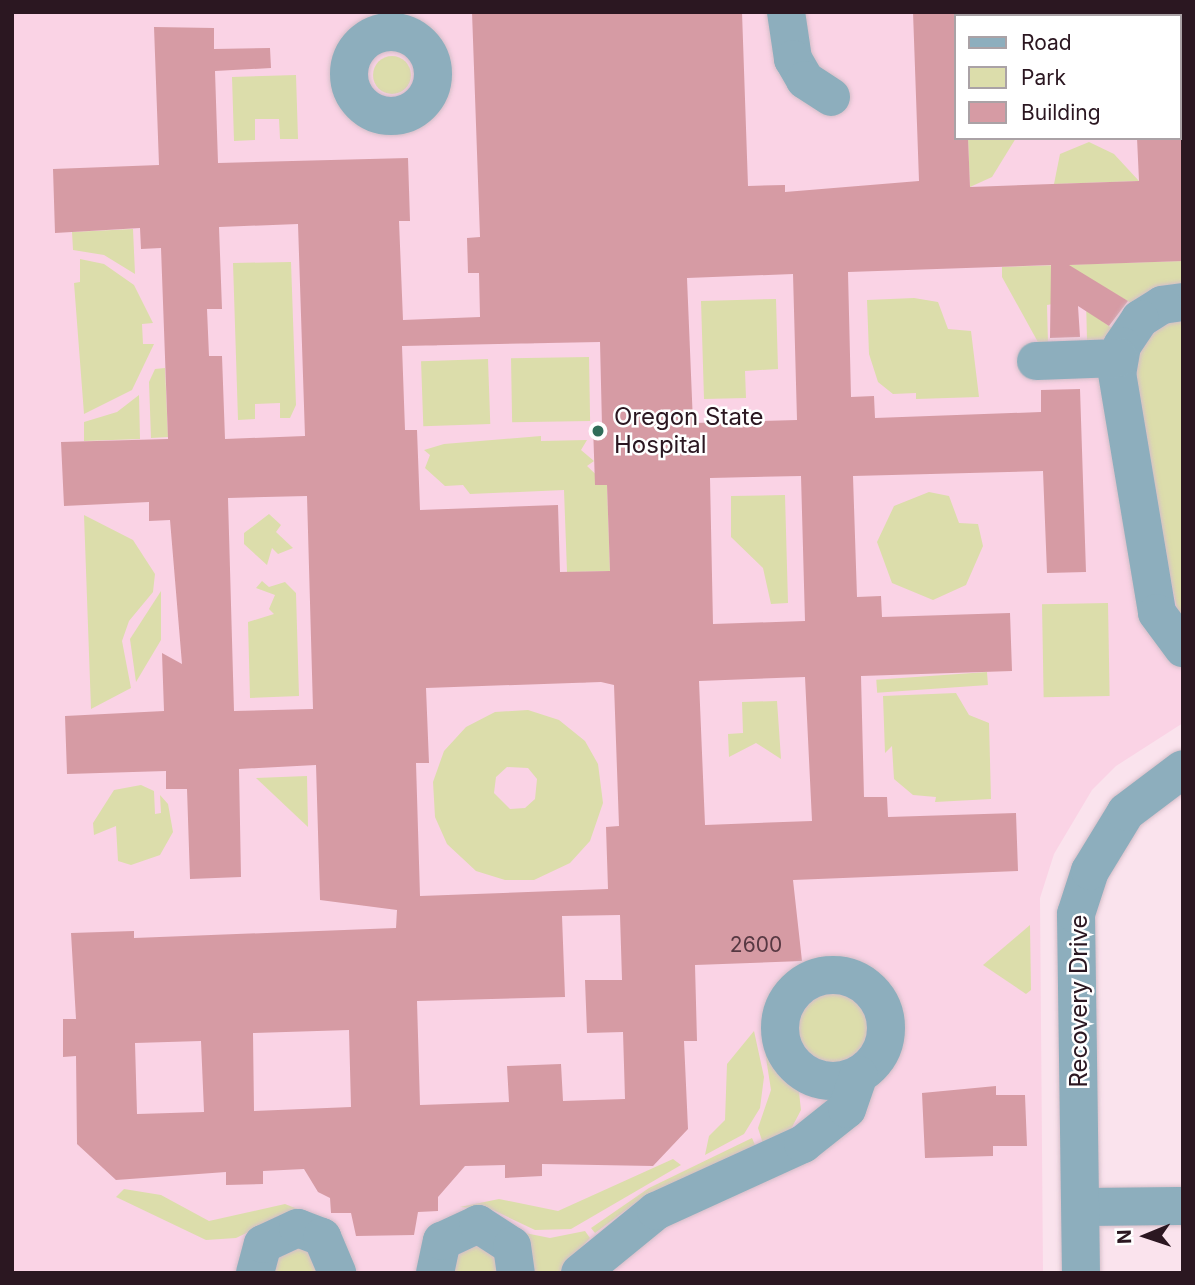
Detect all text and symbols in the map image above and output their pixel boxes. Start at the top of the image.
legend [954,14,1181,140]
text: Road [1021,30,1072,55]
text: Park [1021,65,1066,90]
text: Building [1021,100,1101,125]
place label: Oregon State Hospital [614,403,763,459]
marker: Oregon State Hospital [588,421,608,441]
street label: Recovery Drive [1065,915,1093,1087]
house number: 2600 [730,932,782,958]
north arrow [1111,1201,1181,1271]
text: N [1113,1229,1136,1244]

